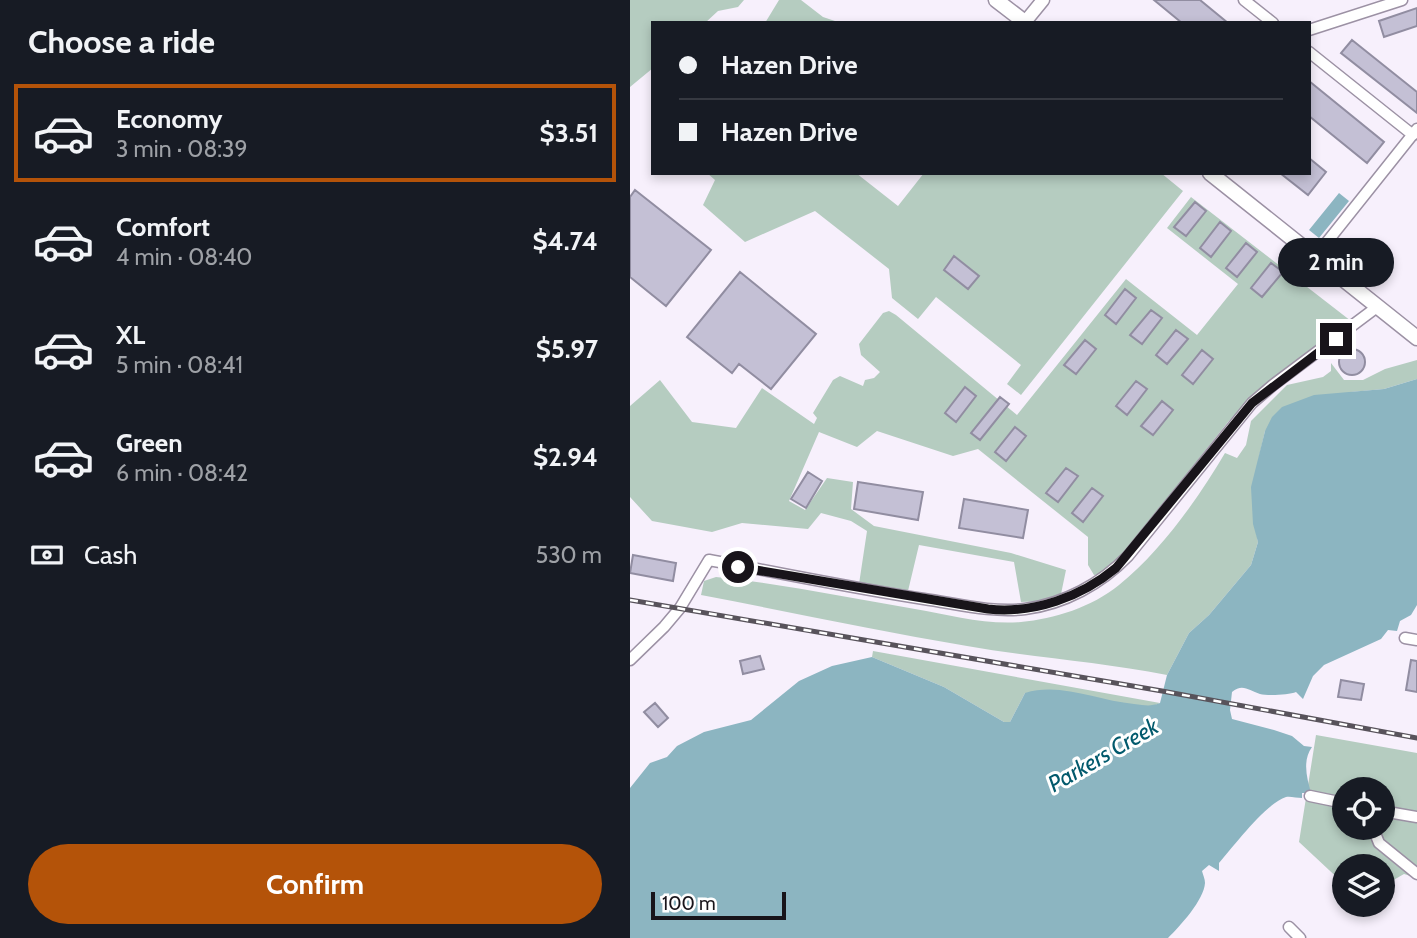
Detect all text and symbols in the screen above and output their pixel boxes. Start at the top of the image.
text: Choose a ride [28,22,215,61]
text: Hazen Drive [721,49,858,81]
icon: car [32,102,95,165]
text: Economy [116,103,222,135]
text: Hazen Drive [721,116,858,148]
text: $3.51 [540,117,598,149]
text: 3 min · 08:39 [116,135,248,163]
icon: car [32,210,95,273]
text: Comfort [116,211,210,243]
text: $4.74 [532,225,598,257]
callout: 2 min [1278,238,1394,286]
text: 4 min · 08:40 [116,243,252,271]
text: 2 min [1308,248,1364,276]
icon: car [32,318,95,381]
text: XL [116,319,145,351]
route end [1320,323,1352,355]
text: $5.97 [536,333,598,365]
text: 5 min · 08:41 [116,351,243,379]
icon: car [32,426,95,489]
text: Green [116,427,183,459]
text: $2.94 [533,441,598,473]
text: 6 min · 08:42 [116,459,248,487]
icon: cash [28,536,66,574]
text: Cash [84,539,137,571]
text: 530 m [536,541,602,569]
route start [722,551,754,583]
water label: Parkers Creek [1043,712,1164,798]
map controls [1332,777,1395,917]
button: locate [1332,777,1395,840]
button: Confirm [28,844,602,924]
button: layers [1332,854,1395,917]
scale bar [651,889,786,921]
text: 100 m [662,892,716,915]

